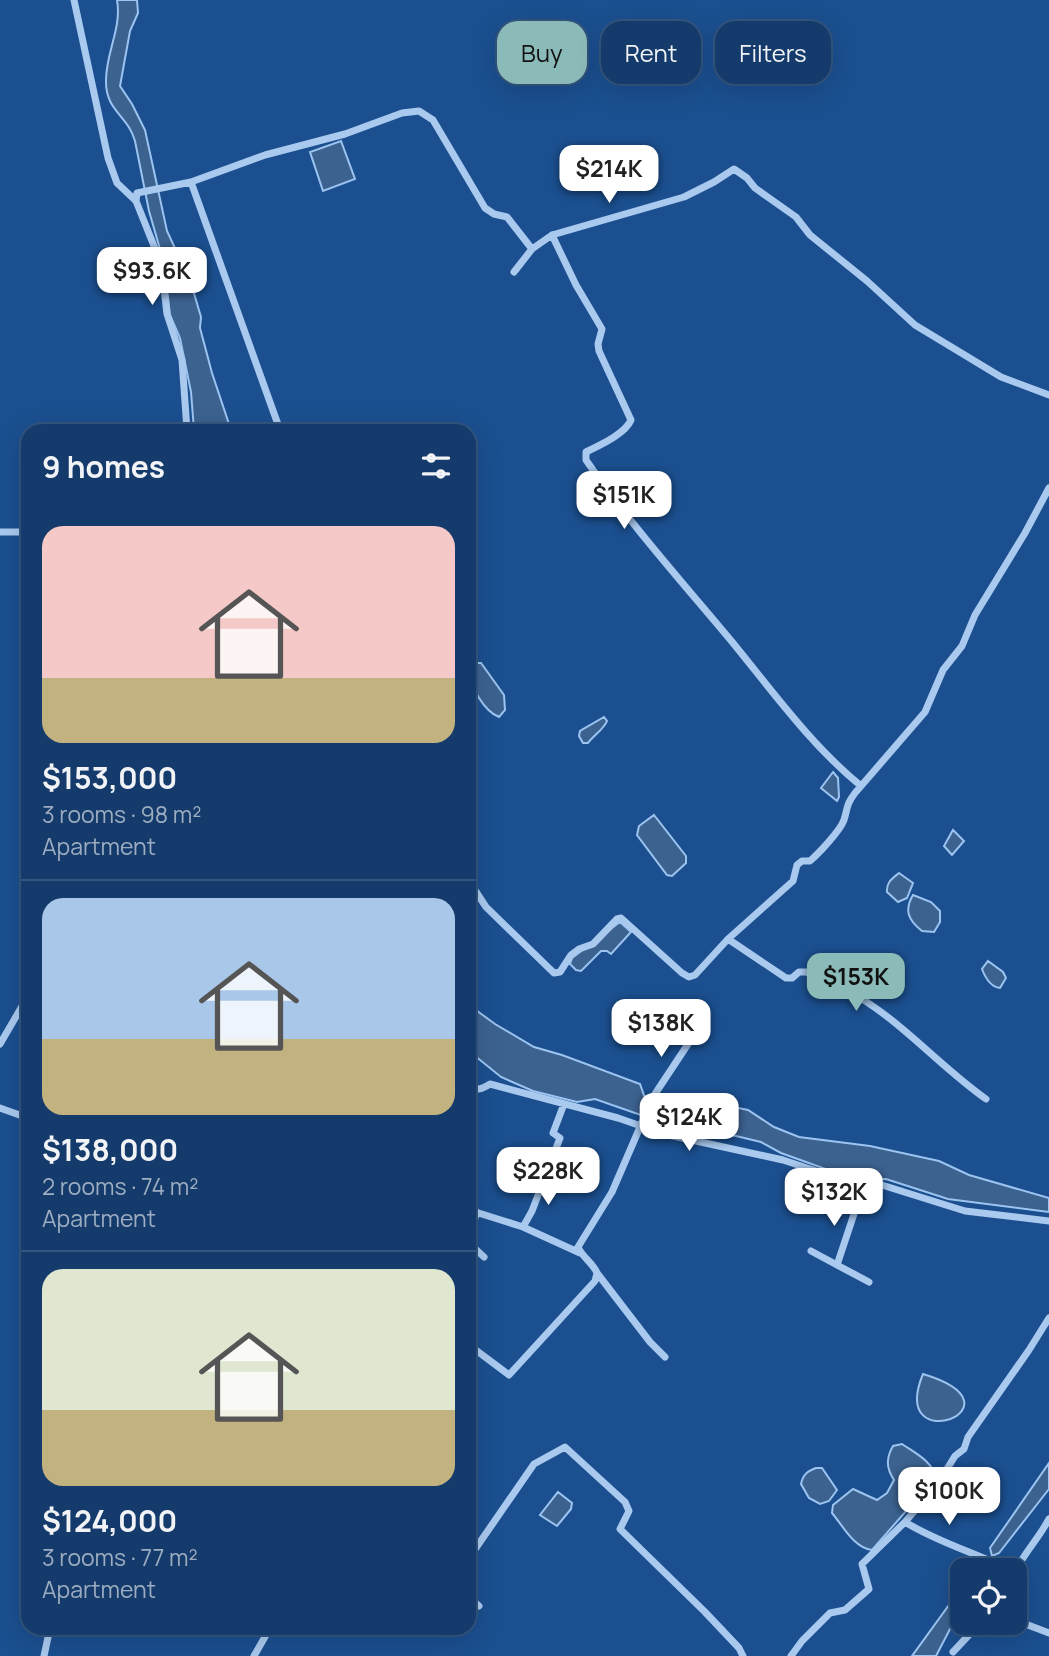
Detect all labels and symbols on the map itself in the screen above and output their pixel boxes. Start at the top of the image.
pin: $214K [560,146,658,205]
pin: $93.6K [95,247,209,307]
pin: $151K [575,472,673,531]
pin: $153K [807,954,905,1013]
pin: $138K [612,1000,710,1059]
pin: $124K [640,1094,738,1153]
pin: $228K [499,1148,597,1207]
pin: $132K [785,1168,883,1228]
pin: $100K [900,1468,998,1527]

